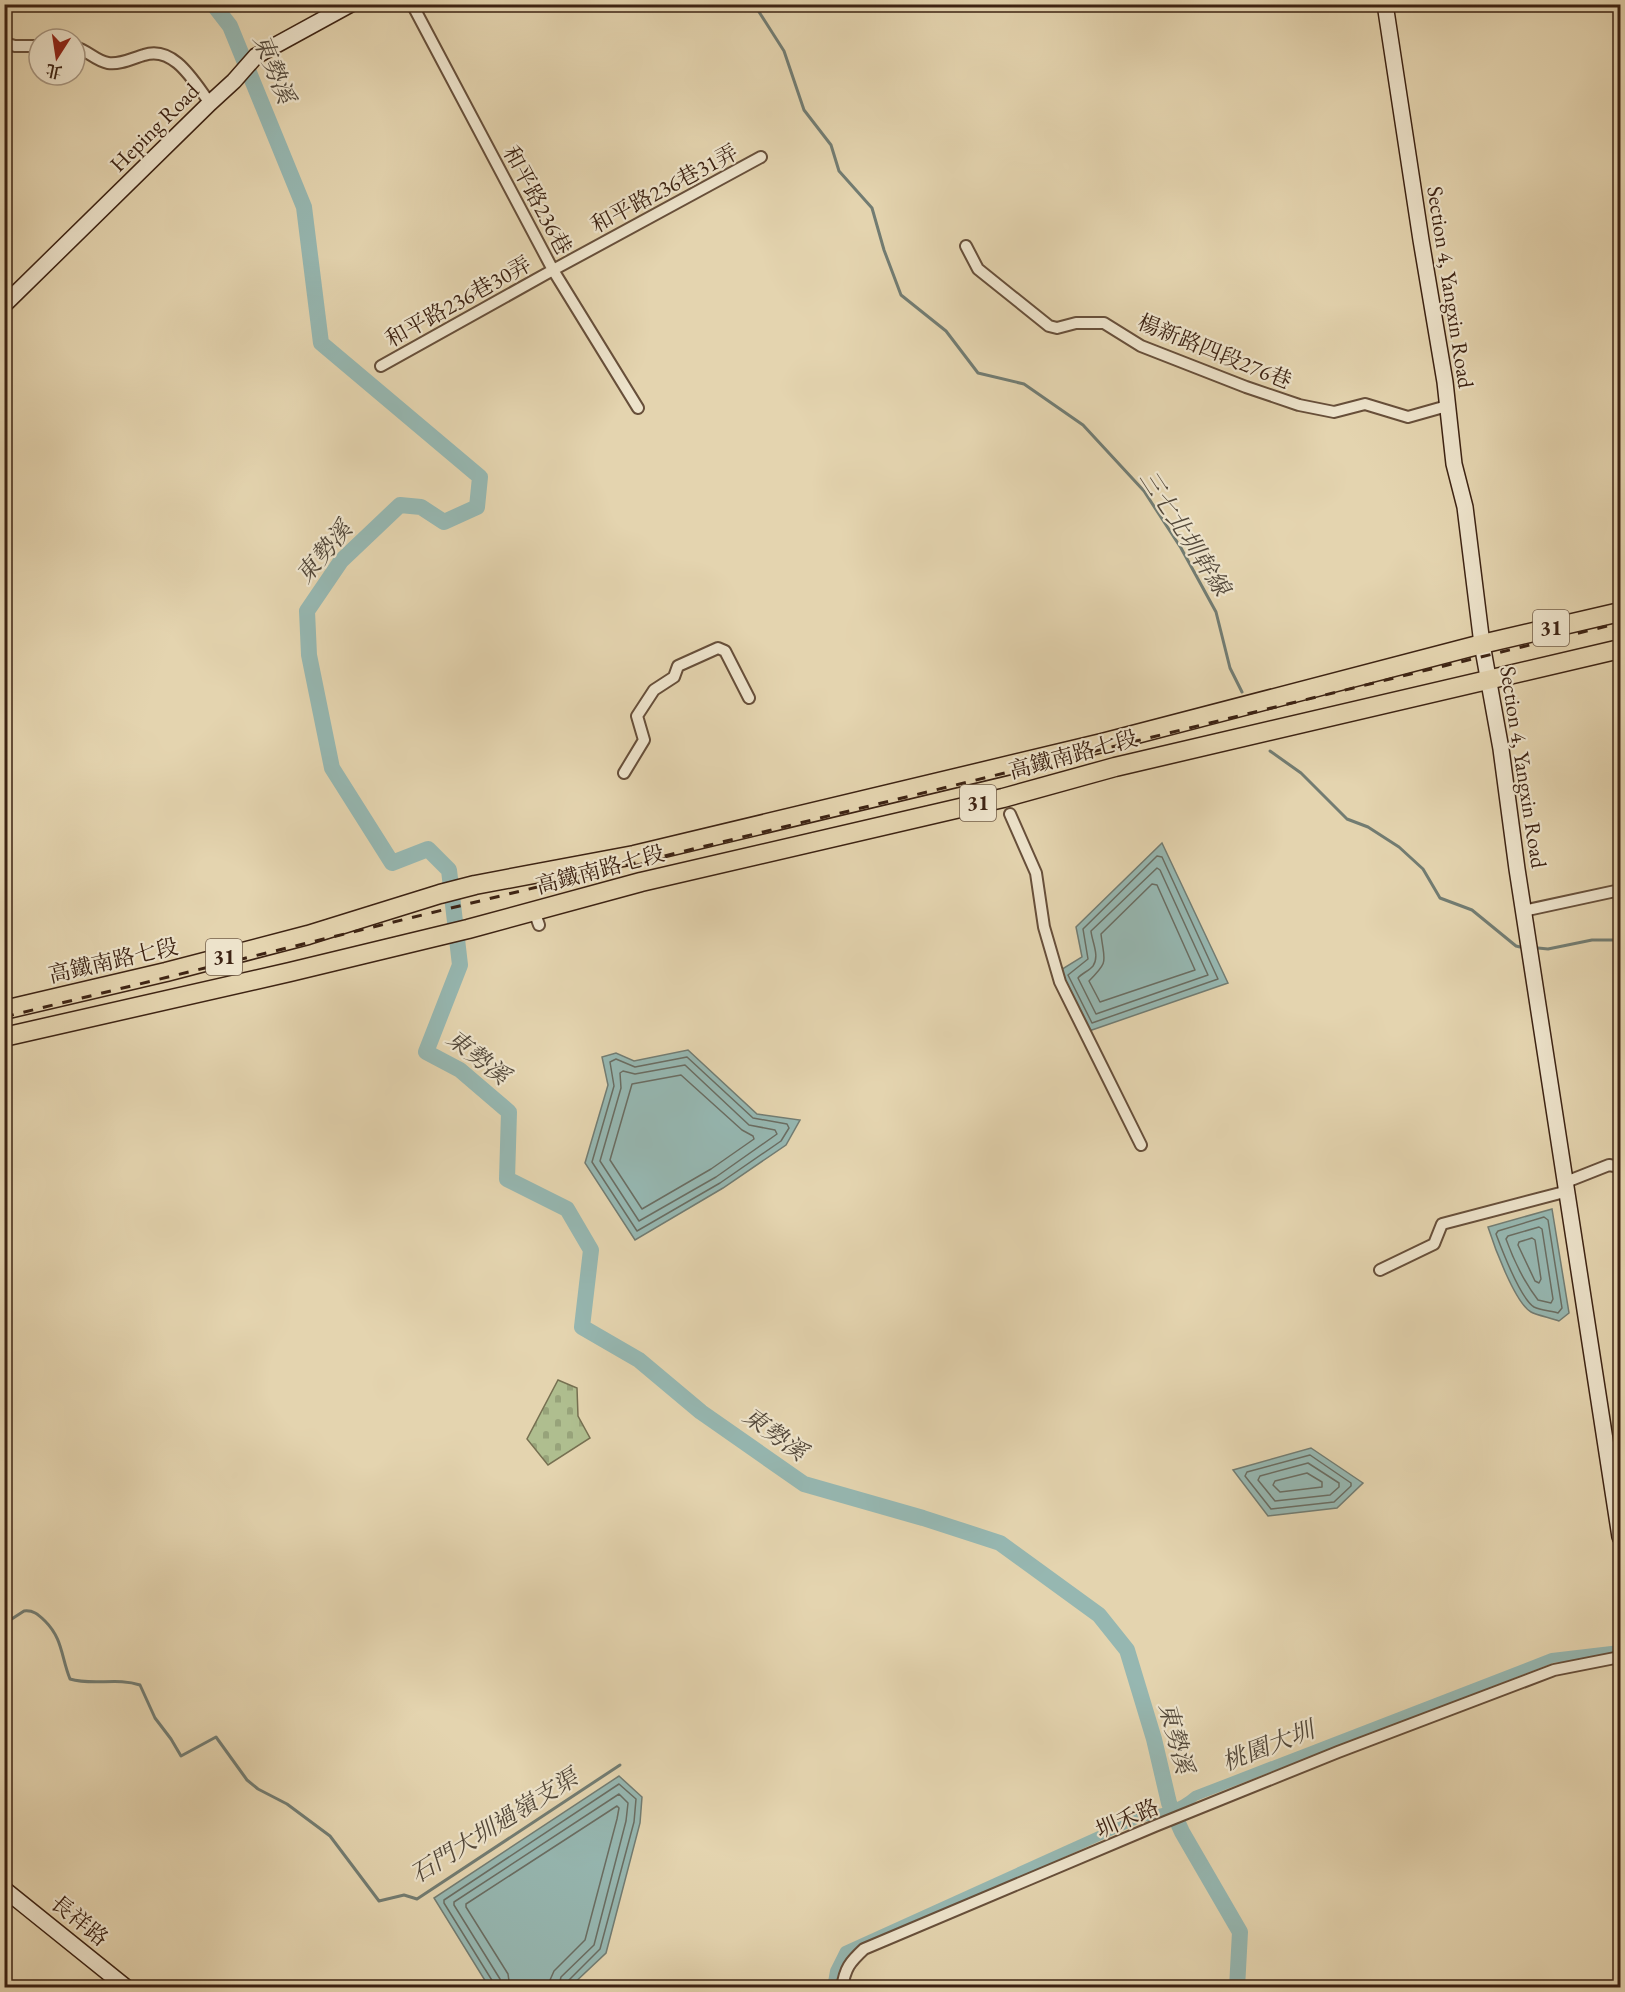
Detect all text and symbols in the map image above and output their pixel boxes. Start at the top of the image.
north arrow [27,27,87,87]
water label: 東勢溪 [247,30,303,111]
text: 北 [44,59,64,83]
street label: Heping Road [103,76,206,178]
street label: 和平路236巷31弄 [586,137,743,239]
street label: 和平路236巷 [497,141,578,260]
street label: Section 4, Yangxin Road [1420,184,1481,391]
street label: 和平路236巷30弄 [380,249,536,354]
street label: 楊新路四段276巷 [1133,307,1296,396]
water label: 三七北圳幹線 [1133,464,1239,604]
water label: 東勢溪 [289,512,361,589]
road number: 31 [1533,610,1569,646]
street label: Section 4, Yangxin Road [1493,664,1554,871]
street label: 高鐵南路七段 [1006,723,1141,786]
road number: 31 [960,785,996,821]
street label: 高鐵南路七段 [533,838,668,901]
street label: 高鐵南路七段 [46,932,181,989]
road number: 31 [206,939,242,975]
water label: 東勢溪 [440,1022,519,1093]
water label: 東勢溪 [737,1400,816,1469]
water label: 東勢溪 [1152,1699,1202,1780]
water label: 桃園大圳 [1217,1712,1322,1777]
water label: 石門大圳過嶺支渠 [404,1760,586,1890]
street label: 圳禾路 [1091,1792,1163,1845]
street label: 長祥路 [45,1888,114,1952]

